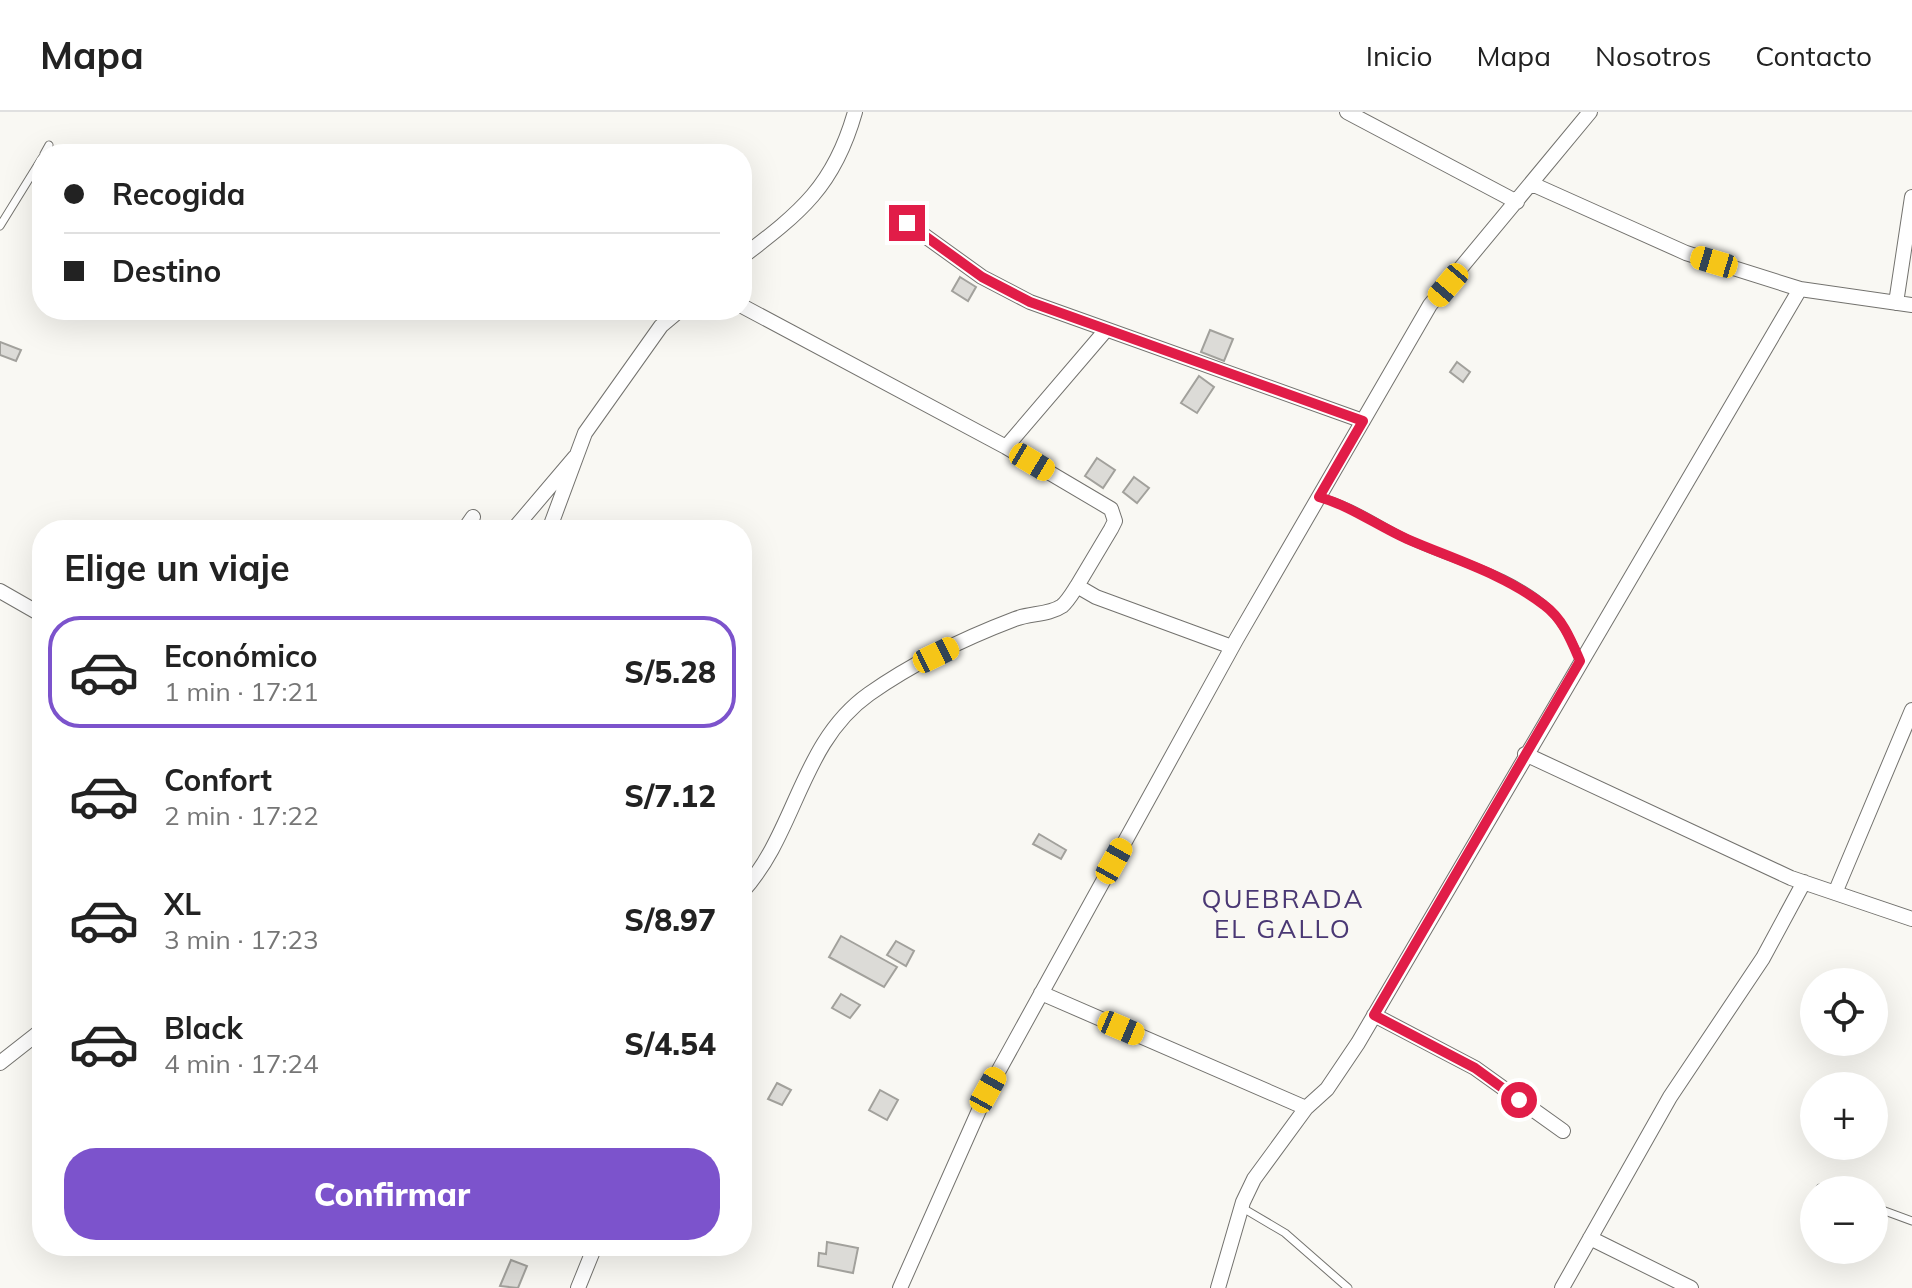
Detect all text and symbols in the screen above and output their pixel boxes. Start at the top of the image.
text: Mapa [40,31,144,79]
text: Inicio [1366,38,1433,73]
text: Mapa [1477,38,1551,73]
text: Nosotros [1595,38,1711,73]
text: Contacto [1755,38,1872,73]
text: Recogida [112,175,245,213]
route end [889,205,925,241]
car [1688,244,1740,280]
text: Destino [112,252,221,290]
car [1423,259,1473,311]
car [1005,439,1059,485]
text: Elige un viaje [64,545,290,590]
car [909,634,963,676]
icon: car [68,636,140,708]
text: Económico [164,637,318,675]
text: S/5.28 [624,653,716,691]
text: 1 min · 17:21 [164,675,319,708]
icon: car [68,760,140,832]
text: Confort [164,761,272,799]
text: S/7.12 [624,777,716,815]
text: 2 min · 17:22 [164,799,319,832]
car [1092,834,1136,888]
district label: QUEBRADA EL GALLO [1201,882,1365,945]
icon: car [68,884,140,956]
text: XL [164,885,201,923]
text: S/8.97 [624,901,716,939]
text: 3 min · 17:23 [164,923,319,956]
map controls [1800,968,1888,1264]
button: locate [1800,968,1888,1056]
icon: car [68,1008,140,1080]
car [1094,1008,1148,1048]
text: Black [164,1009,243,1047]
text: S/4.54 [624,1025,716,1063]
text: 4 min · 17:24 [164,1047,319,1080]
car [966,1063,1010,1117]
button: + [1800,1072,1888,1160]
route start [1501,1082,1537,1118]
button: Confirmar [64,1148,720,1240]
button: − [1800,1176,1888,1264]

